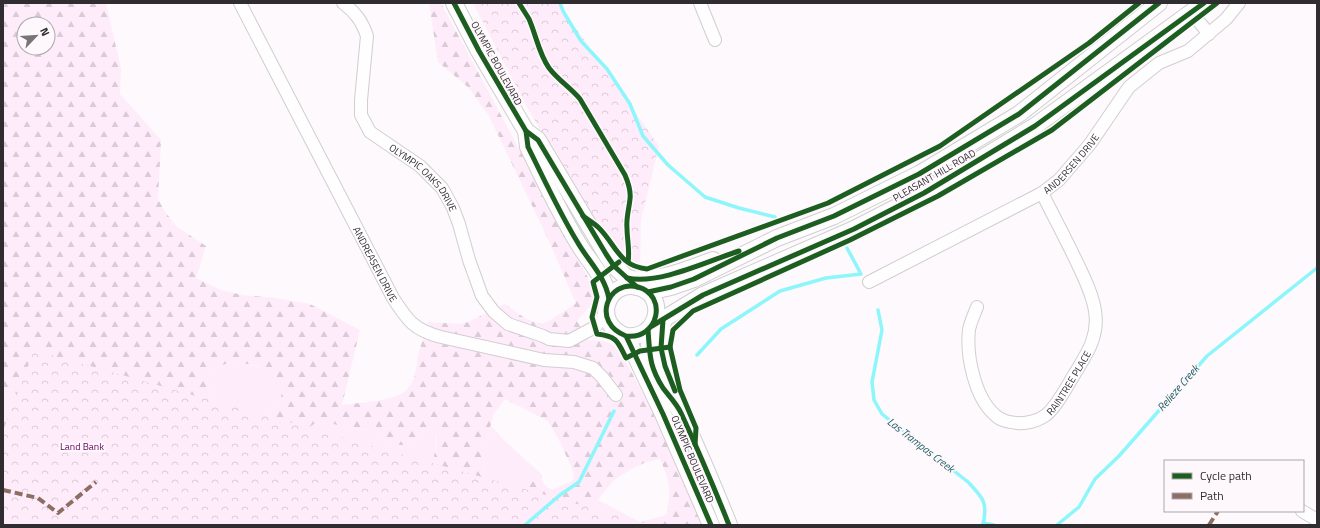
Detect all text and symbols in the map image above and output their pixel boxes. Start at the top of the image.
north arrow [16,16,56,56]
street label: OLYMPIC BOULEVARD [467,19,526,108]
text: N [36,25,54,39]
street label: ANDERSEN DRIVE [1040,130,1103,198]
street label: OLYMPIC OAKS DRIVE [386,140,461,214]
street label: PLEASANT HILL ROAD [890,146,979,205]
street label: ANDREASEN DRIVE [349,224,401,306]
street label: RAINTREE PLACE [1043,348,1095,419]
water label: Relieze Creek [1153,360,1203,415]
street label: OLYMPIC BOULEVARD [667,413,718,505]
water label: Las Trampas Creek [884,414,959,477]
park label: Land Bank [60,439,104,454]
legend [1164,460,1304,512]
text: Cycle path [1200,466,1252,485]
text: Path [1200,486,1224,505]

